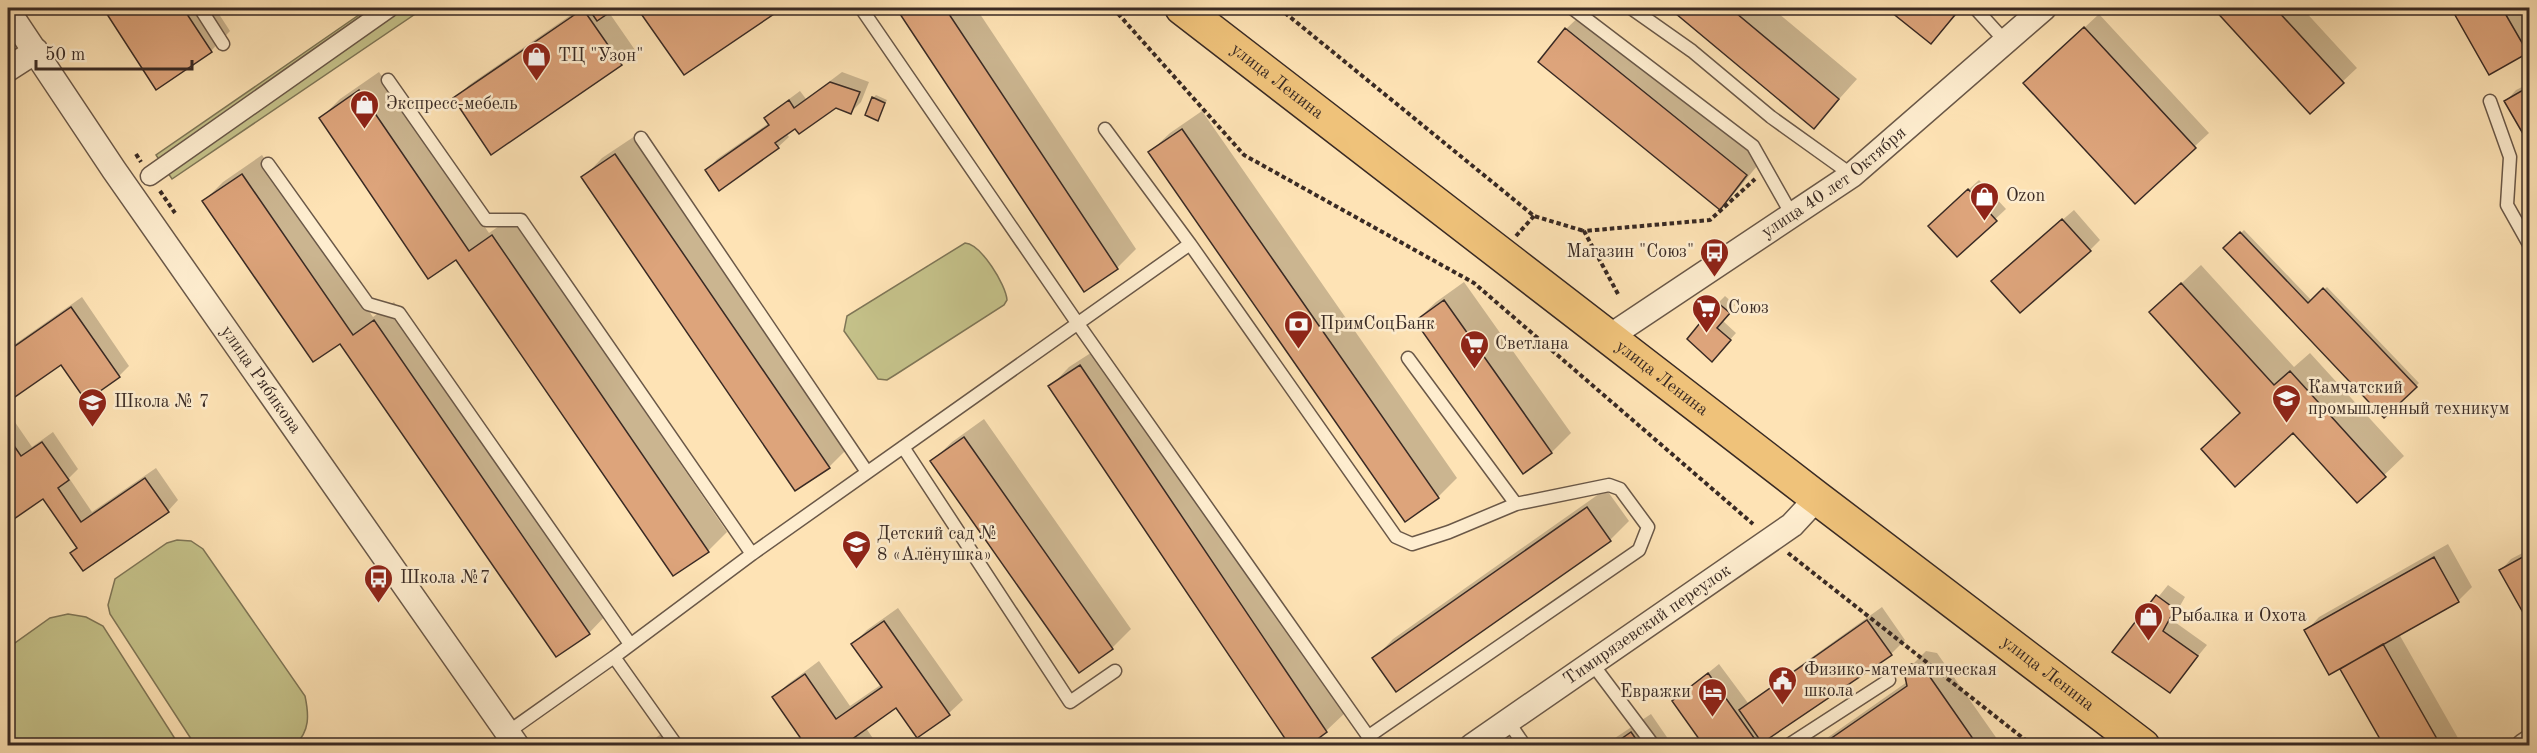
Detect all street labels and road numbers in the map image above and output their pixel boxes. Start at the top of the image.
street label: улица Ленина [1227,40,1327,123]
street label: улица 40 лет Октября [1758,123,1910,242]
street label: улица Рябикова [217,323,305,437]
street label: улица Ленина [1612,337,1712,420]
street label: Тимирязевский переулок [1560,561,1734,689]
street label: улица Ленина [1998,633,2098,715]

